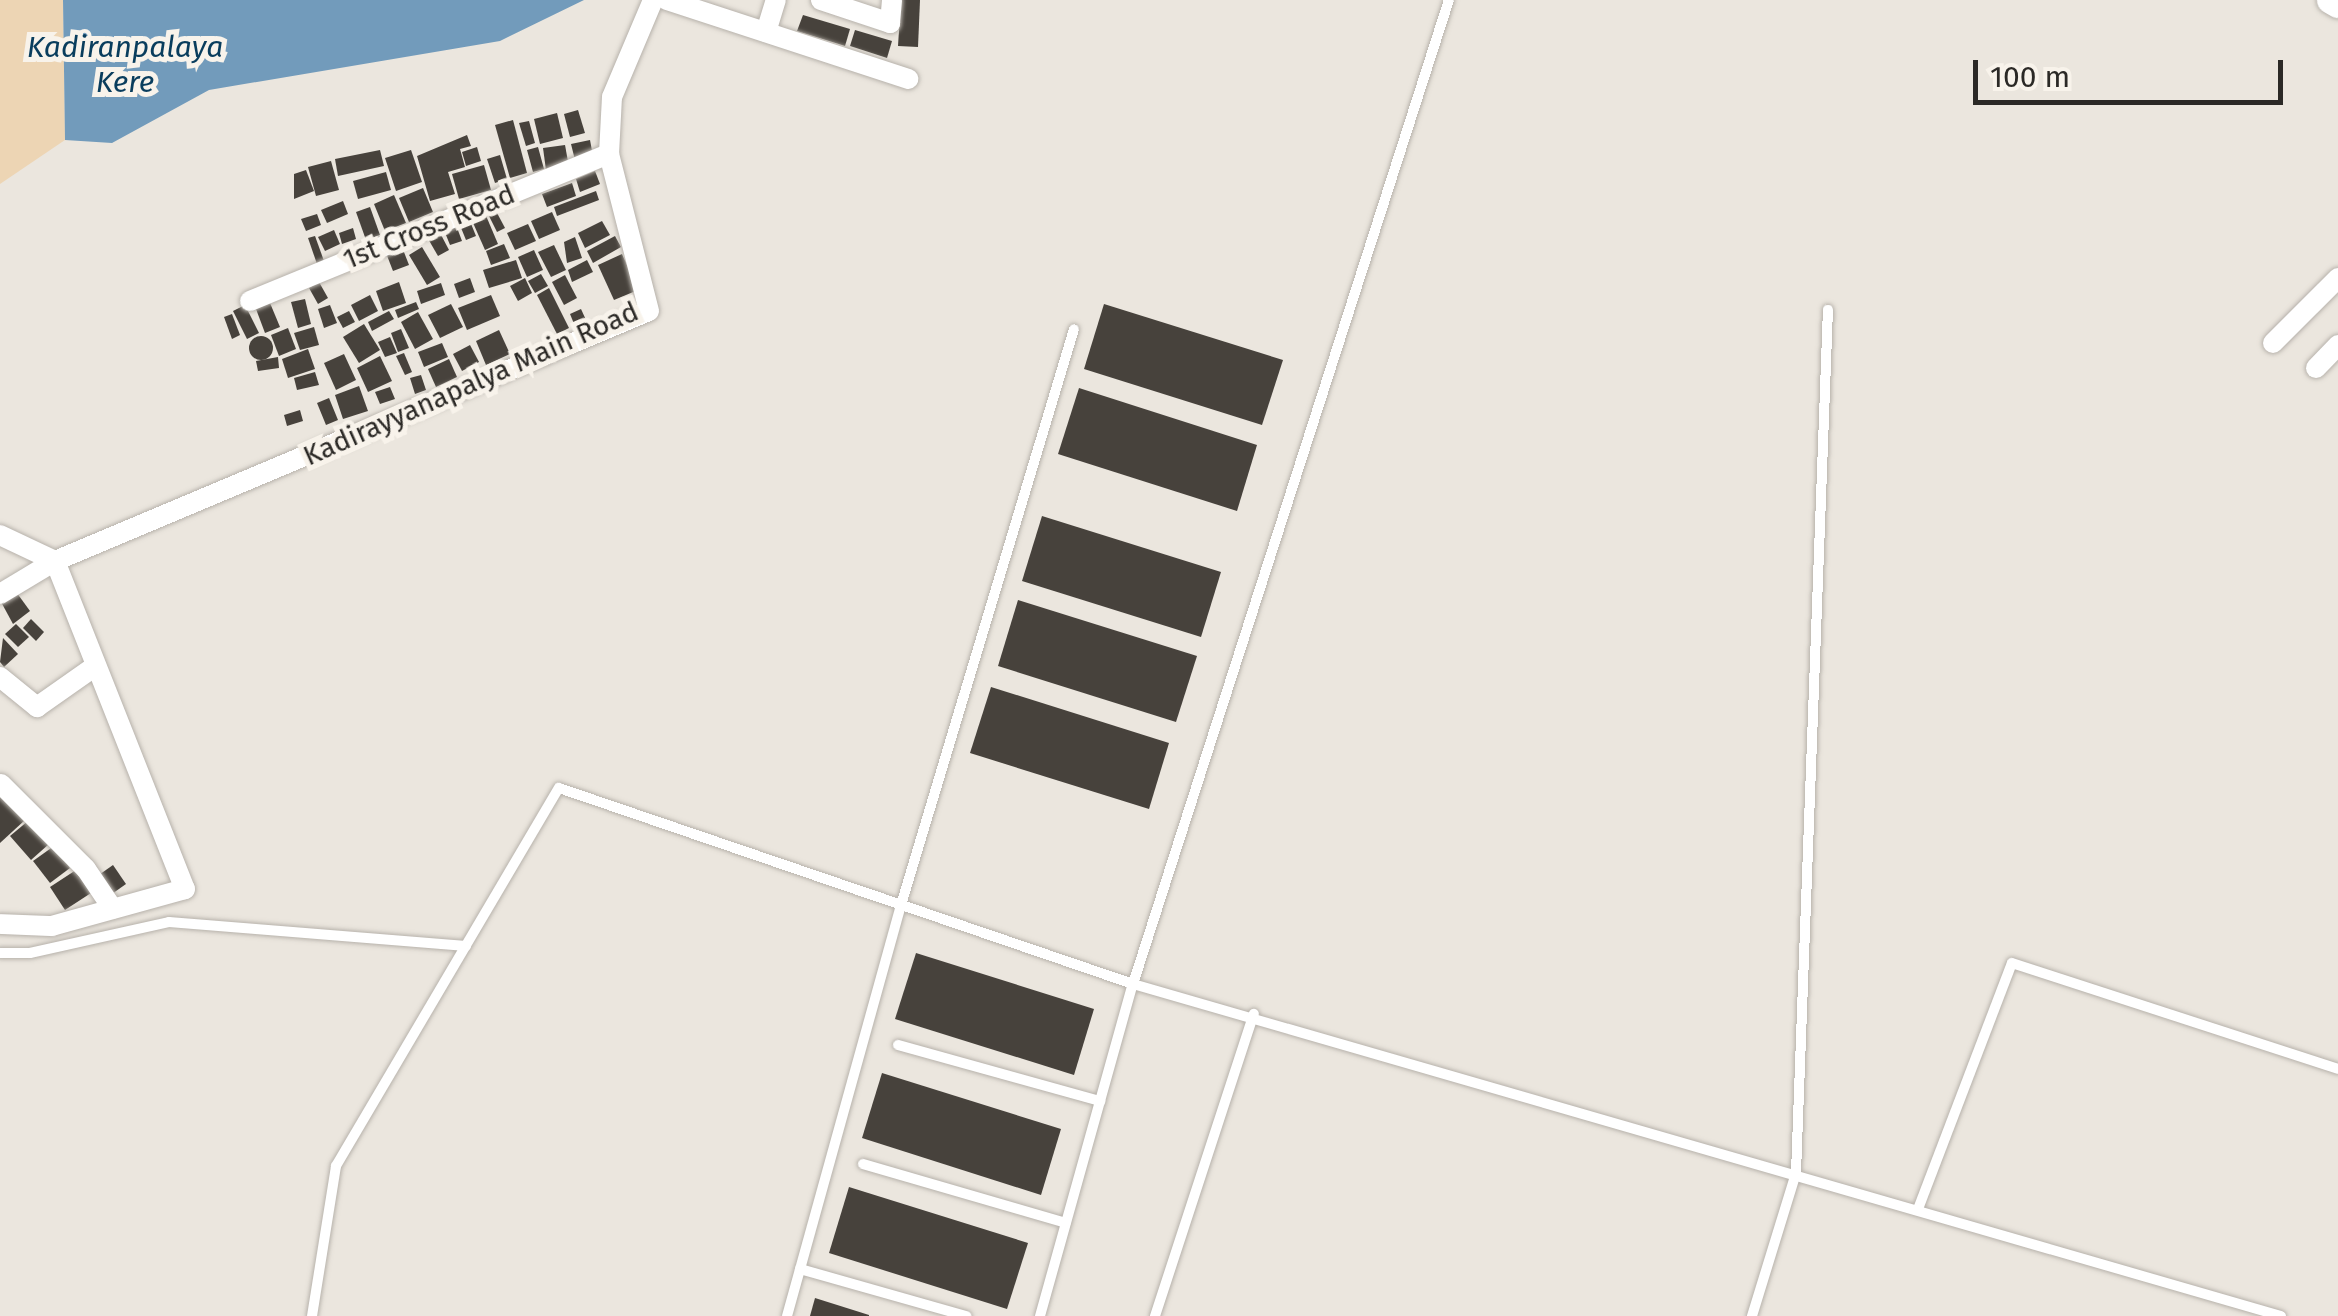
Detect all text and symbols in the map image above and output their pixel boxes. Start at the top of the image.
water label: Kadiranpalaya Kere [27,29,223,100]
scale bar [1978,40,2288,102]
text: 100 m [1990,59,2070,95]
street label: 1st Cross Road [338,177,520,277]
street label: Kadirayyanapalya Main Road [298,295,644,473]

